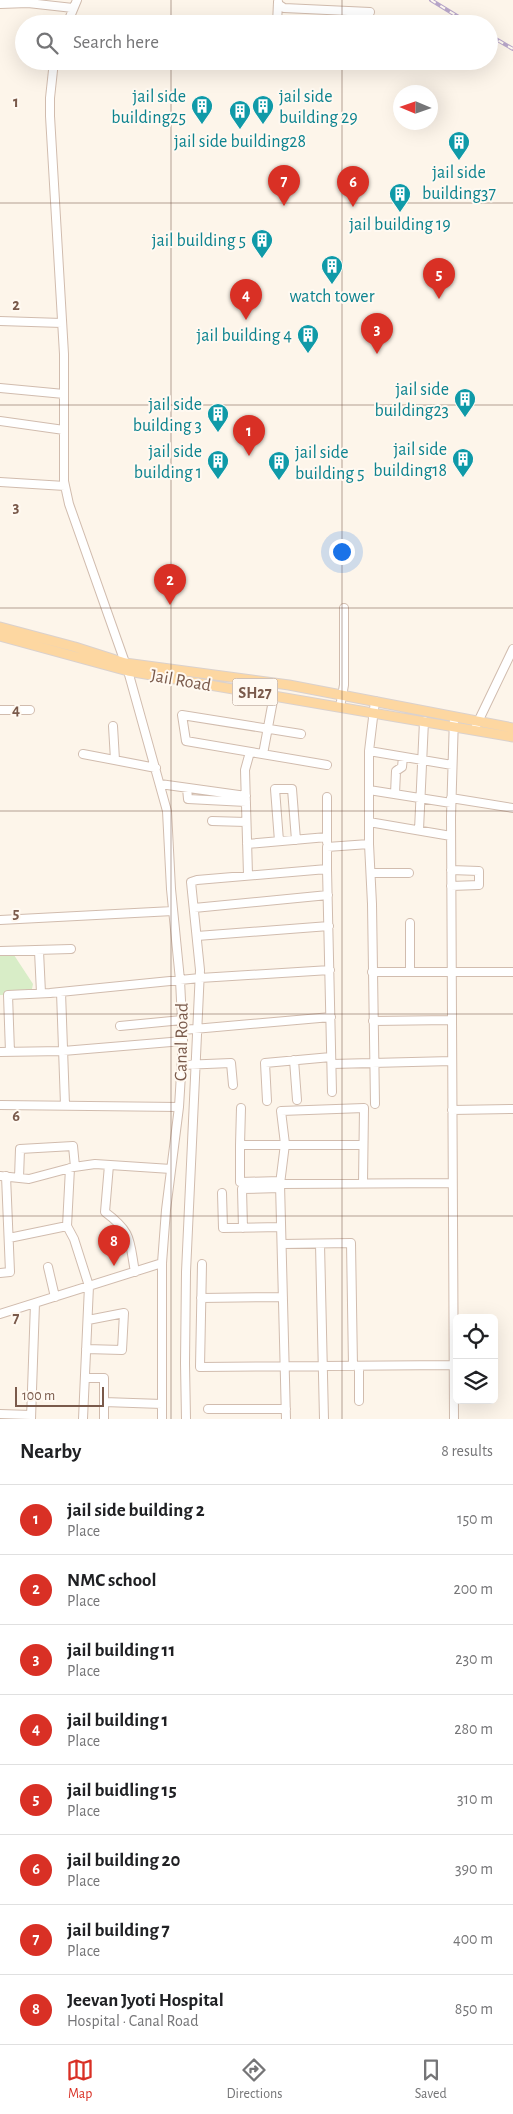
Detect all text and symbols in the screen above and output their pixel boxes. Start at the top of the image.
search box [15,15,498,70]
icon: search [33,29,61,57]
text: Search here [73,33,159,52]
north arrow [393,85,438,130]
place label: jail side building25 [111,88,186,127]
place label: jail side building 29 [279,88,358,127]
text: 1 [13,94,19,110]
building icon: jail side building25 [190,94,214,125]
building icon: jail side building 29 [251,94,275,125]
building icon: jail side building28 [228,99,252,130]
building icon: jail side building37 [447,130,471,161]
place label: jail side building28 [174,133,306,151]
place label: jail side building37 [422,164,496,203]
pin: 7 [268,165,300,206]
pin: 6 [337,166,369,207]
building icon: jail building 19 [388,182,412,213]
place label: jail building 19 [349,216,451,234]
building icon: jail building 5 [250,228,274,259]
place label: jail building 5 [152,232,246,250]
building icon: watch tower [320,254,344,285]
pin: 5 [423,258,455,299]
pin: 4 [230,279,262,320]
place label: watch tower [290,288,375,306]
text: 2 [12,297,20,313]
pin: 3 [361,313,393,354]
building icon: jail building 4 [296,323,320,354]
place label: jail building 4 [197,327,292,345]
place label: jail side building23 [374,381,449,420]
building icon: jail side building23 [453,387,477,418]
place label: jail side building 3 [133,396,202,435]
building icon: jail side building 3 [206,402,230,433]
pin: 1 [233,415,265,456]
place label: jail side building18 [373,441,447,480]
place label: jail side building 1 [134,443,202,482]
place label: jail side building 5 [295,444,364,483]
building icon: jail side building18 [451,447,475,478]
building icon: jail side building 1 [206,449,230,480]
building icon: jail side building 5 [267,450,291,481]
text: 3 [13,499,20,515]
your location [329,539,355,565]
pin: 2 [154,564,186,605]
street label: Jail Road [149,667,212,695]
road number: SH27 [232,679,278,706]
text: 4 [12,702,20,718]
text: 5 [13,905,20,921]
street label: Canal Road [172,1003,192,1081]
text: 6 [12,1108,20,1124]
pin: 8 [98,1225,130,1266]
text: 7 [13,1310,20,1326]
map controls [453,1314,498,1404]
button: locate [453,1314,498,1359]
button: layers [453,1359,498,1404]
scale bar [15,1384,104,1407]
text: 100 m [22,1389,55,1403]
text: Nearby [20,1441,81,1462]
text: 8 results [441,1443,493,1459]
text: jail side building 2 [67,1501,205,1520]
text: 1 [33,1511,39,1527]
text: 150 m [457,1511,493,1527]
text: Place [67,1523,100,1539]
text: NMC school [67,1571,156,1590]
text: 2 [32,1581,40,1597]
text: 200 m [453,1581,493,1597]
text: Place [67,1593,100,1609]
text: jail building 11 [67,1641,175,1660]
text: 3 [33,1651,39,1667]
text: 230 m [455,1651,493,1667]
text: Place [67,1663,100,1679]
text: jail building 1 [67,1711,168,1730]
text: 4 [32,1721,40,1737]
text: 280 m [454,1721,493,1737]
text: Place [67,1733,100,1749]
text: jail buidling 15 [67,1781,177,1800]
text: 5 [33,1791,39,1807]
text: 310 m [457,1791,493,1807]
text: Place [67,1803,100,1819]
text: jail building 20 [67,1851,180,1870]
text: 6 [32,1861,40,1877]
text: 390 m [455,1861,493,1877]
text: Place [67,1873,100,1889]
text: jail building 7 [67,1921,170,1940]
text: 7 [33,1931,39,1947]
text: 400 m [453,1931,493,1947]
text: Place [67,1943,100,1959]
text: Jeevan Jyoti Hospital [67,1991,224,2010]
text: 8 [32,2001,40,2017]
text: 850 m [455,2001,493,2017]
text: Hospital · Canal Road [67,2013,198,2029]
tab: Map [66,2056,94,2103]
tab: Directions [227,2056,282,2103]
tab: Saved [415,2056,447,2103]

